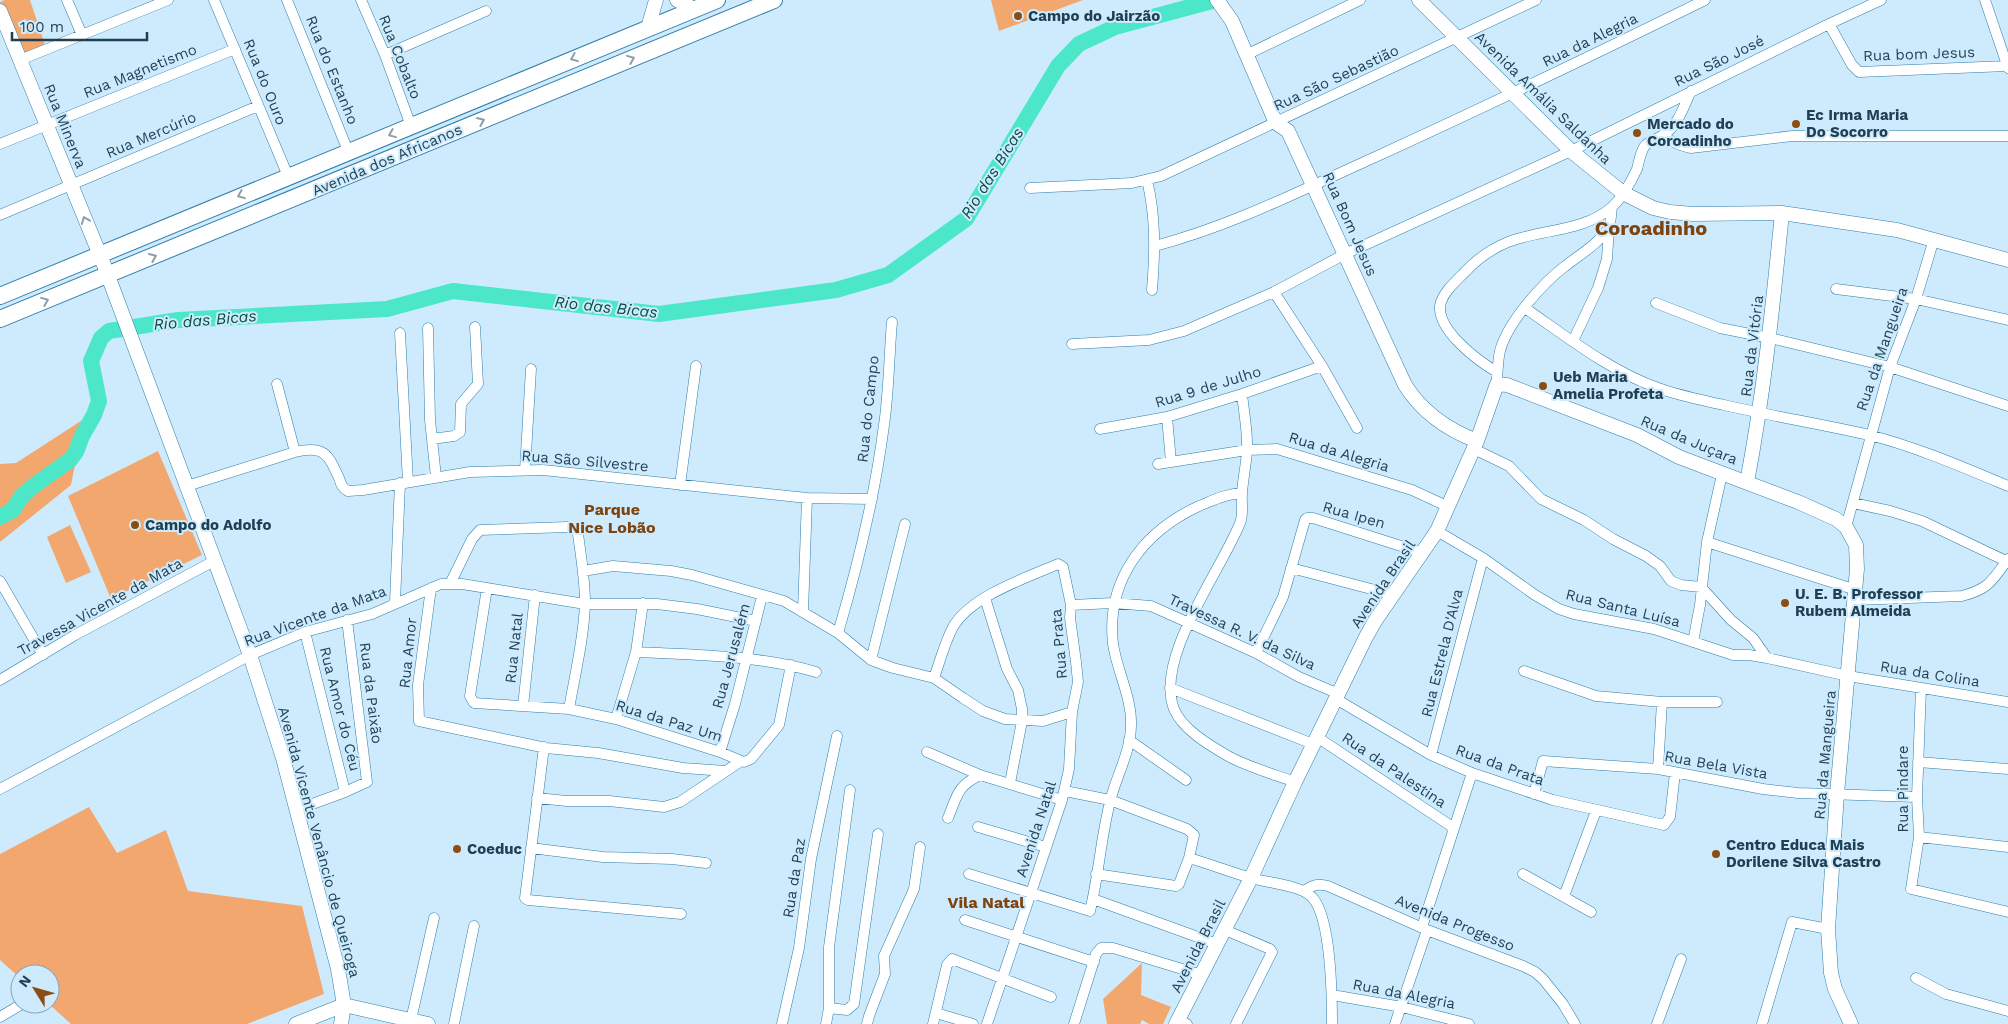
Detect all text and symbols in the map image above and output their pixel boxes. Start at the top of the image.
place label: Campo do Jairzão [1028,7,1160,25]
street label: Rua da Alegria [1539,9,1641,71]
scale bar [12,10,148,42]
marker: Campo do Jairzão [1012,10,1024,22]
street label: Rua Cobalto [375,12,425,102]
street label: Rua do Estanho [302,13,362,127]
text: 100 m [20,18,64,36]
street label: Avenida Amália Saldanha [1471,28,1616,168]
street label: Rua São José [1671,31,1767,91]
street label: Rua do Ouro [240,36,290,128]
street label: Rua Magnetismo [81,40,199,102]
street label: Rua São Sebastião [1270,41,1402,115]
street label: Rua bom Jesus [1863,43,1975,65]
one-way arrow [570,52,579,63]
one-way arrow [626,55,635,65]
street label: Rua Minerva [40,81,90,171]
place label: Ec Irma Maria Do Socorro [1806,106,1908,141]
street label: Rua Mercúrio [103,108,199,162]
place label: Mercado do Coroadinho [1647,115,1734,150]
one-way arrow [476,117,485,128]
marker: Ec Irma Maria Do Socorro [1790,118,1802,130]
street label: Avenida dos Africanos [309,120,465,200]
water label: Rio das Bicas [957,124,1027,222]
one-way arrow [388,127,397,138]
marker: Mercado do Coroadinho [1631,127,1643,139]
street label: Rua Bom Jesus [1319,169,1381,279]
one-way arrow [237,189,246,200]
one-way arrow [81,216,91,224]
district label: Coroadinho [1595,216,1707,240]
one-way arrow [148,253,157,264]
street label: Rua da Mangueira [1852,284,1912,413]
water label: Rio das Bicas [554,292,658,322]
street label: Rua da Vitória [1737,294,1767,398]
one-way arrow [40,297,49,307]
water label: Rio das Bicas [153,306,257,334]
street label: Rua do Campo [853,355,883,463]
street label: Rua 9 de Julho [1153,362,1263,412]
place label: Ueb Maria Amelia Profeta [1553,368,1664,403]
marker: Ueb Maria Amelia Profeta [1537,380,1549,392]
street label: Rua da Juçara [1638,411,1741,469]
street label: Rua da Alegria [1287,428,1392,476]
street label: Rua São Silvestre [521,446,649,476]
street label: Rua Ipen [1321,498,1387,532]
district label: Parque Nice Lobão [568,500,656,537]
place label: Campo do Adolfo [145,516,271,534]
marker: Campo do Adolfo [129,519,141,531]
street label: Avenida Brasil [1347,536,1419,632]
street label: Travessa Vicente da Mata [14,554,186,660]
street label: Rua Vicente da Mata [241,582,389,650]
street label: Rua Santa Luísa [1564,585,1683,631]
place label: U. E. B. Professor Rubem Almeida [1795,585,1923,620]
street label: Rua Estrela D'Alva [1417,587,1467,719]
street label: Travessa R. V. da Silva [1166,590,1319,674]
marker: U. E. B. Professor Rubem Almeida [1779,597,1791,609]
street label: Rua Jerusalém [708,601,754,711]
street label: Rua Prata [1047,608,1071,680]
street label: Rua Natal [501,611,527,684]
street label: Rua Amor [395,617,421,689]
street label: Rua da Paixão [356,641,386,745]
street label: Rua Amor do Céu [316,645,364,773]
street label: Rua da Colina [1879,657,1982,691]
street label: Rua da Mangueira [1810,689,1840,820]
street label: Rua da Paz Um [613,696,725,746]
street label: Avenida Vicente Venâncio de Queiroga [274,705,364,980]
street label: Rua da Palestina [1338,728,1450,812]
street label: Rua da Prata [1453,741,1547,790]
street label: Rua Pindare [1894,745,1912,833]
street label: Rua Bela Vista [1663,747,1770,783]
street label: Avenida Natal [1012,778,1060,879]
place label: Centro Educa Mais Dorilene Silva Castro [1726,836,1881,871]
street label: Rua da Paz [779,837,809,919]
place label: Coeduc [467,840,523,858]
marker: Coeduc [451,843,463,855]
marker: Centro Educa Mais Dorilene Silva Castro [1710,848,1722,860]
street label: Avenida Progesso [1393,891,1517,955]
district label: Vila Natal [947,893,1025,912]
street label: Avenida Brasil [1167,896,1229,996]
north arrow [10,964,60,1014]
text: N [15,972,34,990]
street label: Rua da Alegria [1351,975,1457,1013]

